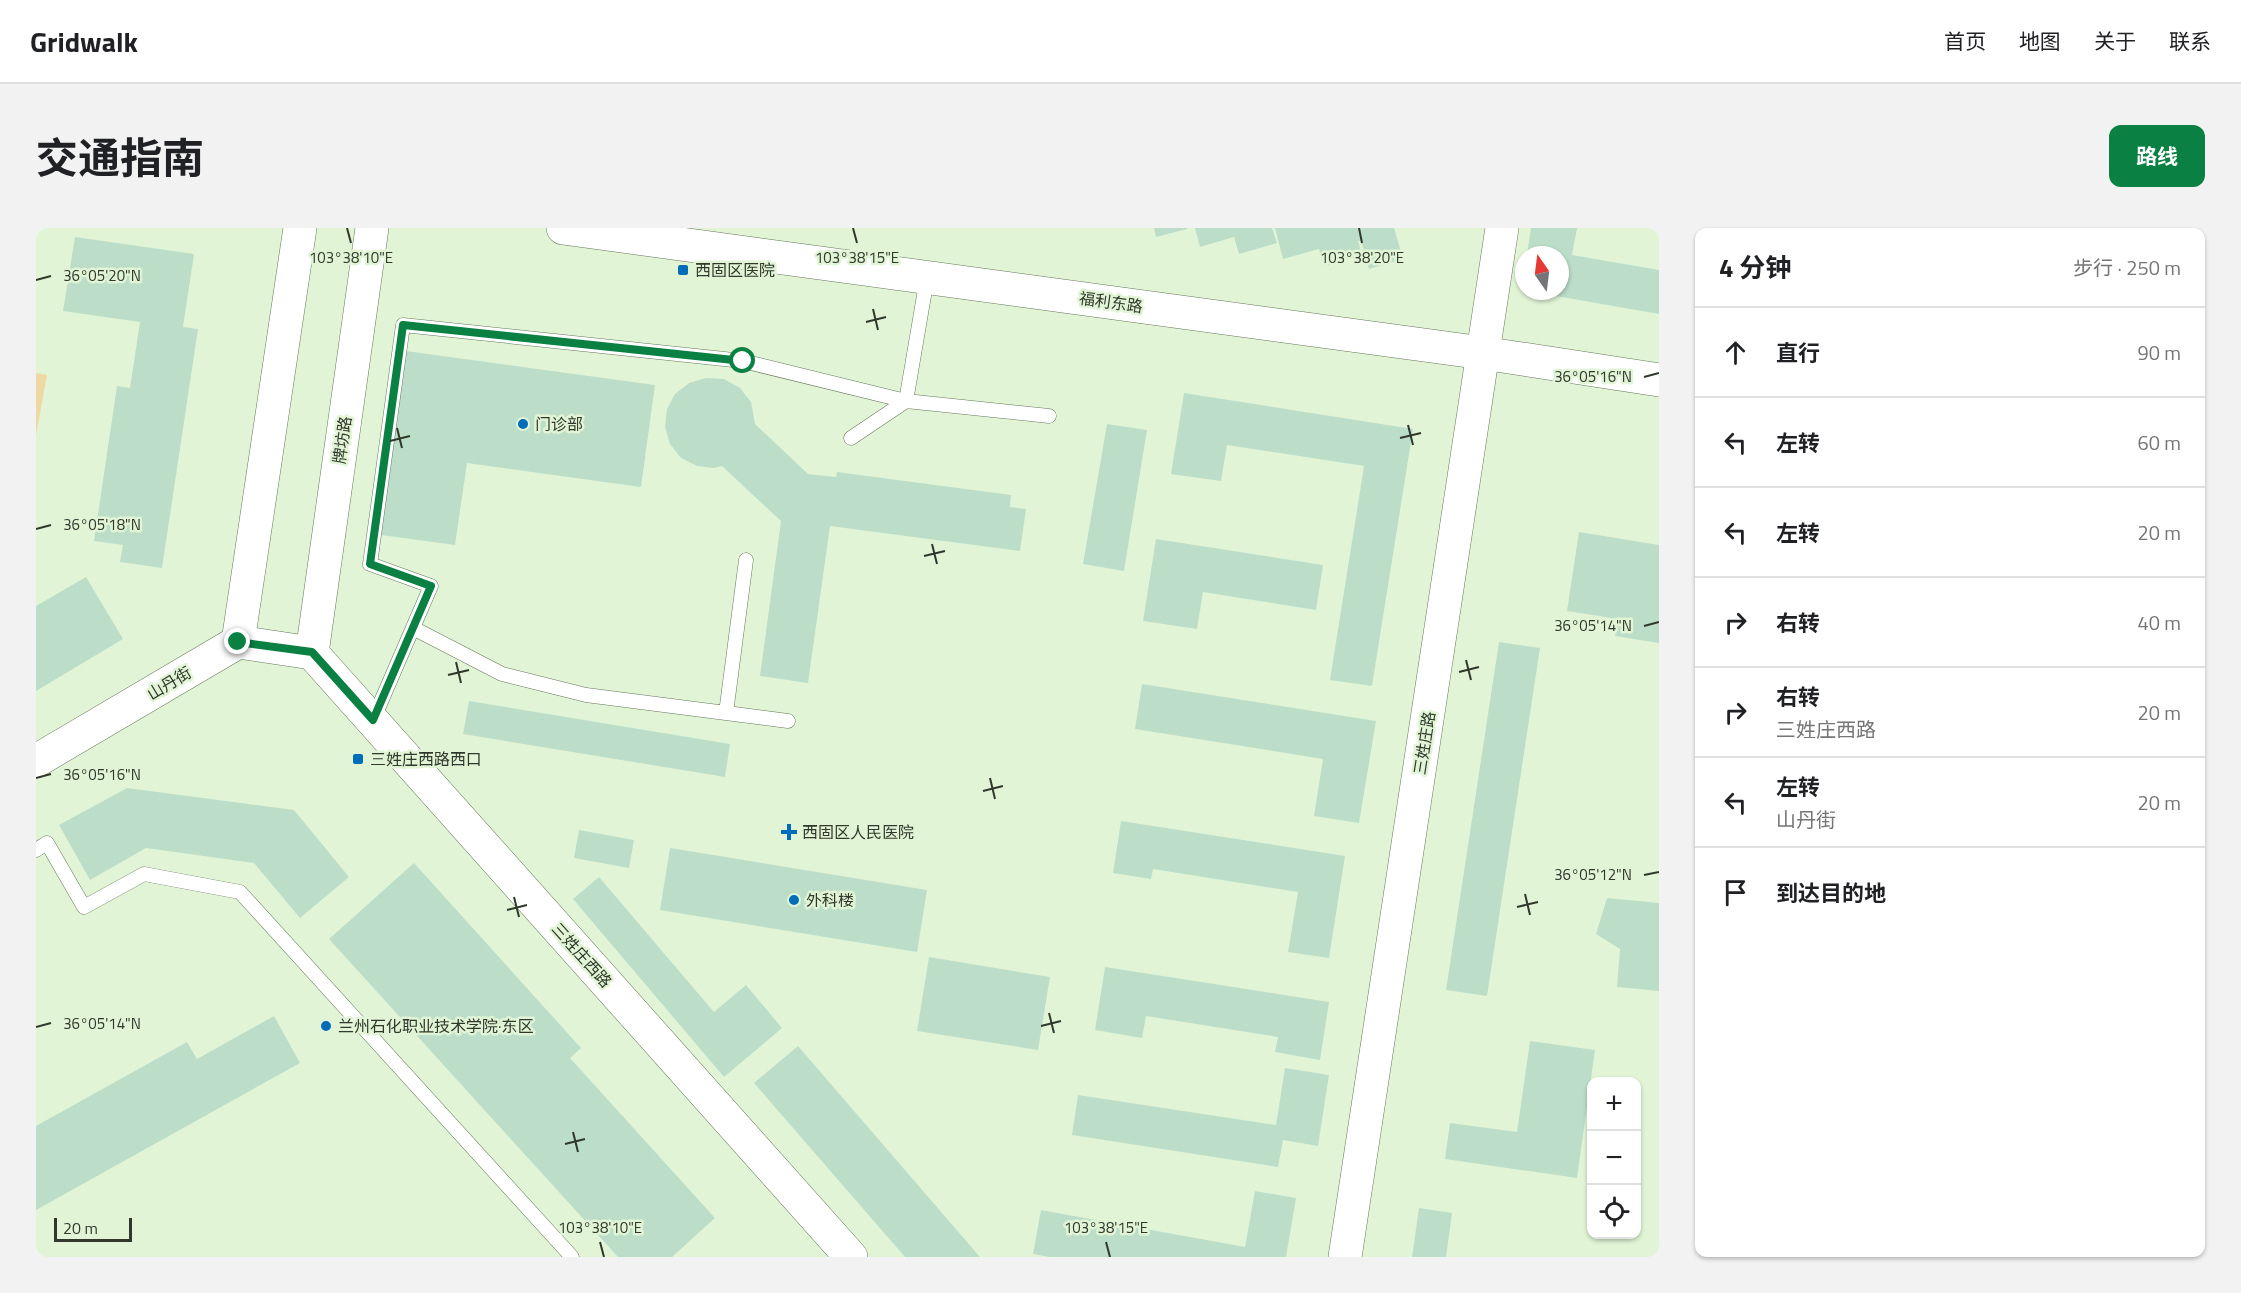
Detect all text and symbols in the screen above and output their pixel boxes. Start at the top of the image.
text: Gridwalk [30,20,138,63]
text: 首页 [1944,25,1986,57]
text: 地图 [2019,25,2061,57]
text: 关于 [2094,25,2136,57]
text: 联系 [2169,25,2211,57]
text: 交通指南 [36,125,204,189]
button: 路线 [2109,125,2205,187]
text: 103°38'10"E [309,246,393,269]
text: 103°38'15"E [815,246,899,269]
text: 103°38'20"E [1320,246,1404,269]
north arrow [1515,246,1569,300]
text: 4 分钟 [1719,248,1791,287]
text: 步行 · 250 m [2073,252,2181,283]
place label: 西固区医院 [695,258,775,282]
marker: 西固区医院 [676,263,690,277]
text: 36°05'20"N [63,264,141,287]
street label: 福利东路 [1078,286,1144,318]
icon: ahead [1719,336,1752,369]
text: 直行 [1776,336,1820,370]
text: 90 m [2137,337,2181,368]
route start [729,347,755,373]
text: 36°05'16"N [1554,365,1632,388]
place label: 门诊部 [535,412,583,436]
street label: 牌坊路 [327,415,357,465]
marker: 门诊部 [516,417,530,431]
icon: left [1719,426,1752,459]
text: 左转 [1776,426,1820,460]
text: 60 m [2137,427,2181,458]
text: 36°05'18"N [63,513,141,536]
icon: left [1719,516,1752,549]
text: 左转 [1776,516,1820,550]
text: 20 m [2137,517,2181,548]
icon: right [1719,606,1752,639]
text: 右转 [1776,606,1820,640]
text: 40 m [2137,607,2181,638]
text: 36°05'14"N [1554,614,1632,637]
route end [224,628,250,654]
street label: 山丹街 [142,660,196,706]
text: 右转 [1776,680,1820,714]
icon: right [1719,696,1752,729]
text: 20 m [2137,697,2181,728]
street label: 三姓庄路 [1407,710,1441,776]
text: 三姓庄西路 [1776,714,1876,745]
place label: 三姓庄西路西口 [370,747,482,771]
marker: 三姓庄西路西口 [351,752,365,766]
text: 36°05'16"N [63,763,141,786]
text: 左转 [1776,770,1820,804]
icon: left [1719,786,1752,819]
text: 20 m [2137,787,2181,818]
text: 山丹街 [1776,804,1836,835]
place label: 西固区人民医院 [802,820,914,844]
marker: 西固区人民医院 [780,823,798,841]
text: 36°05'12"N [1554,863,1632,886]
icon: arrive [1719,876,1752,909]
text: 到达目的地 [1776,876,1886,910]
place label: 外科楼 [806,888,854,912]
marker: 外科楼 [787,893,801,907]
street label: 三姓庄西路 [546,917,618,993]
text: 36°05'14"N [63,1012,141,1035]
place label: 兰州石化职业技术学院·东区 [338,1014,533,1038]
marker: 兰州石化职业技术学院·东区 [319,1019,333,1033]
map controls [1587,1077,1641,1239]
button: + [1587,1077,1641,1131]
button: − [1587,1131,1641,1185]
button: locate [1587,1185,1641,1239]
scale bar [54,1215,132,1242]
text: 20 m [63,1216,98,1240]
text: 103°38'10"E [558,1216,642,1239]
text: 103°38'15"E [1064,1216,1148,1239]

